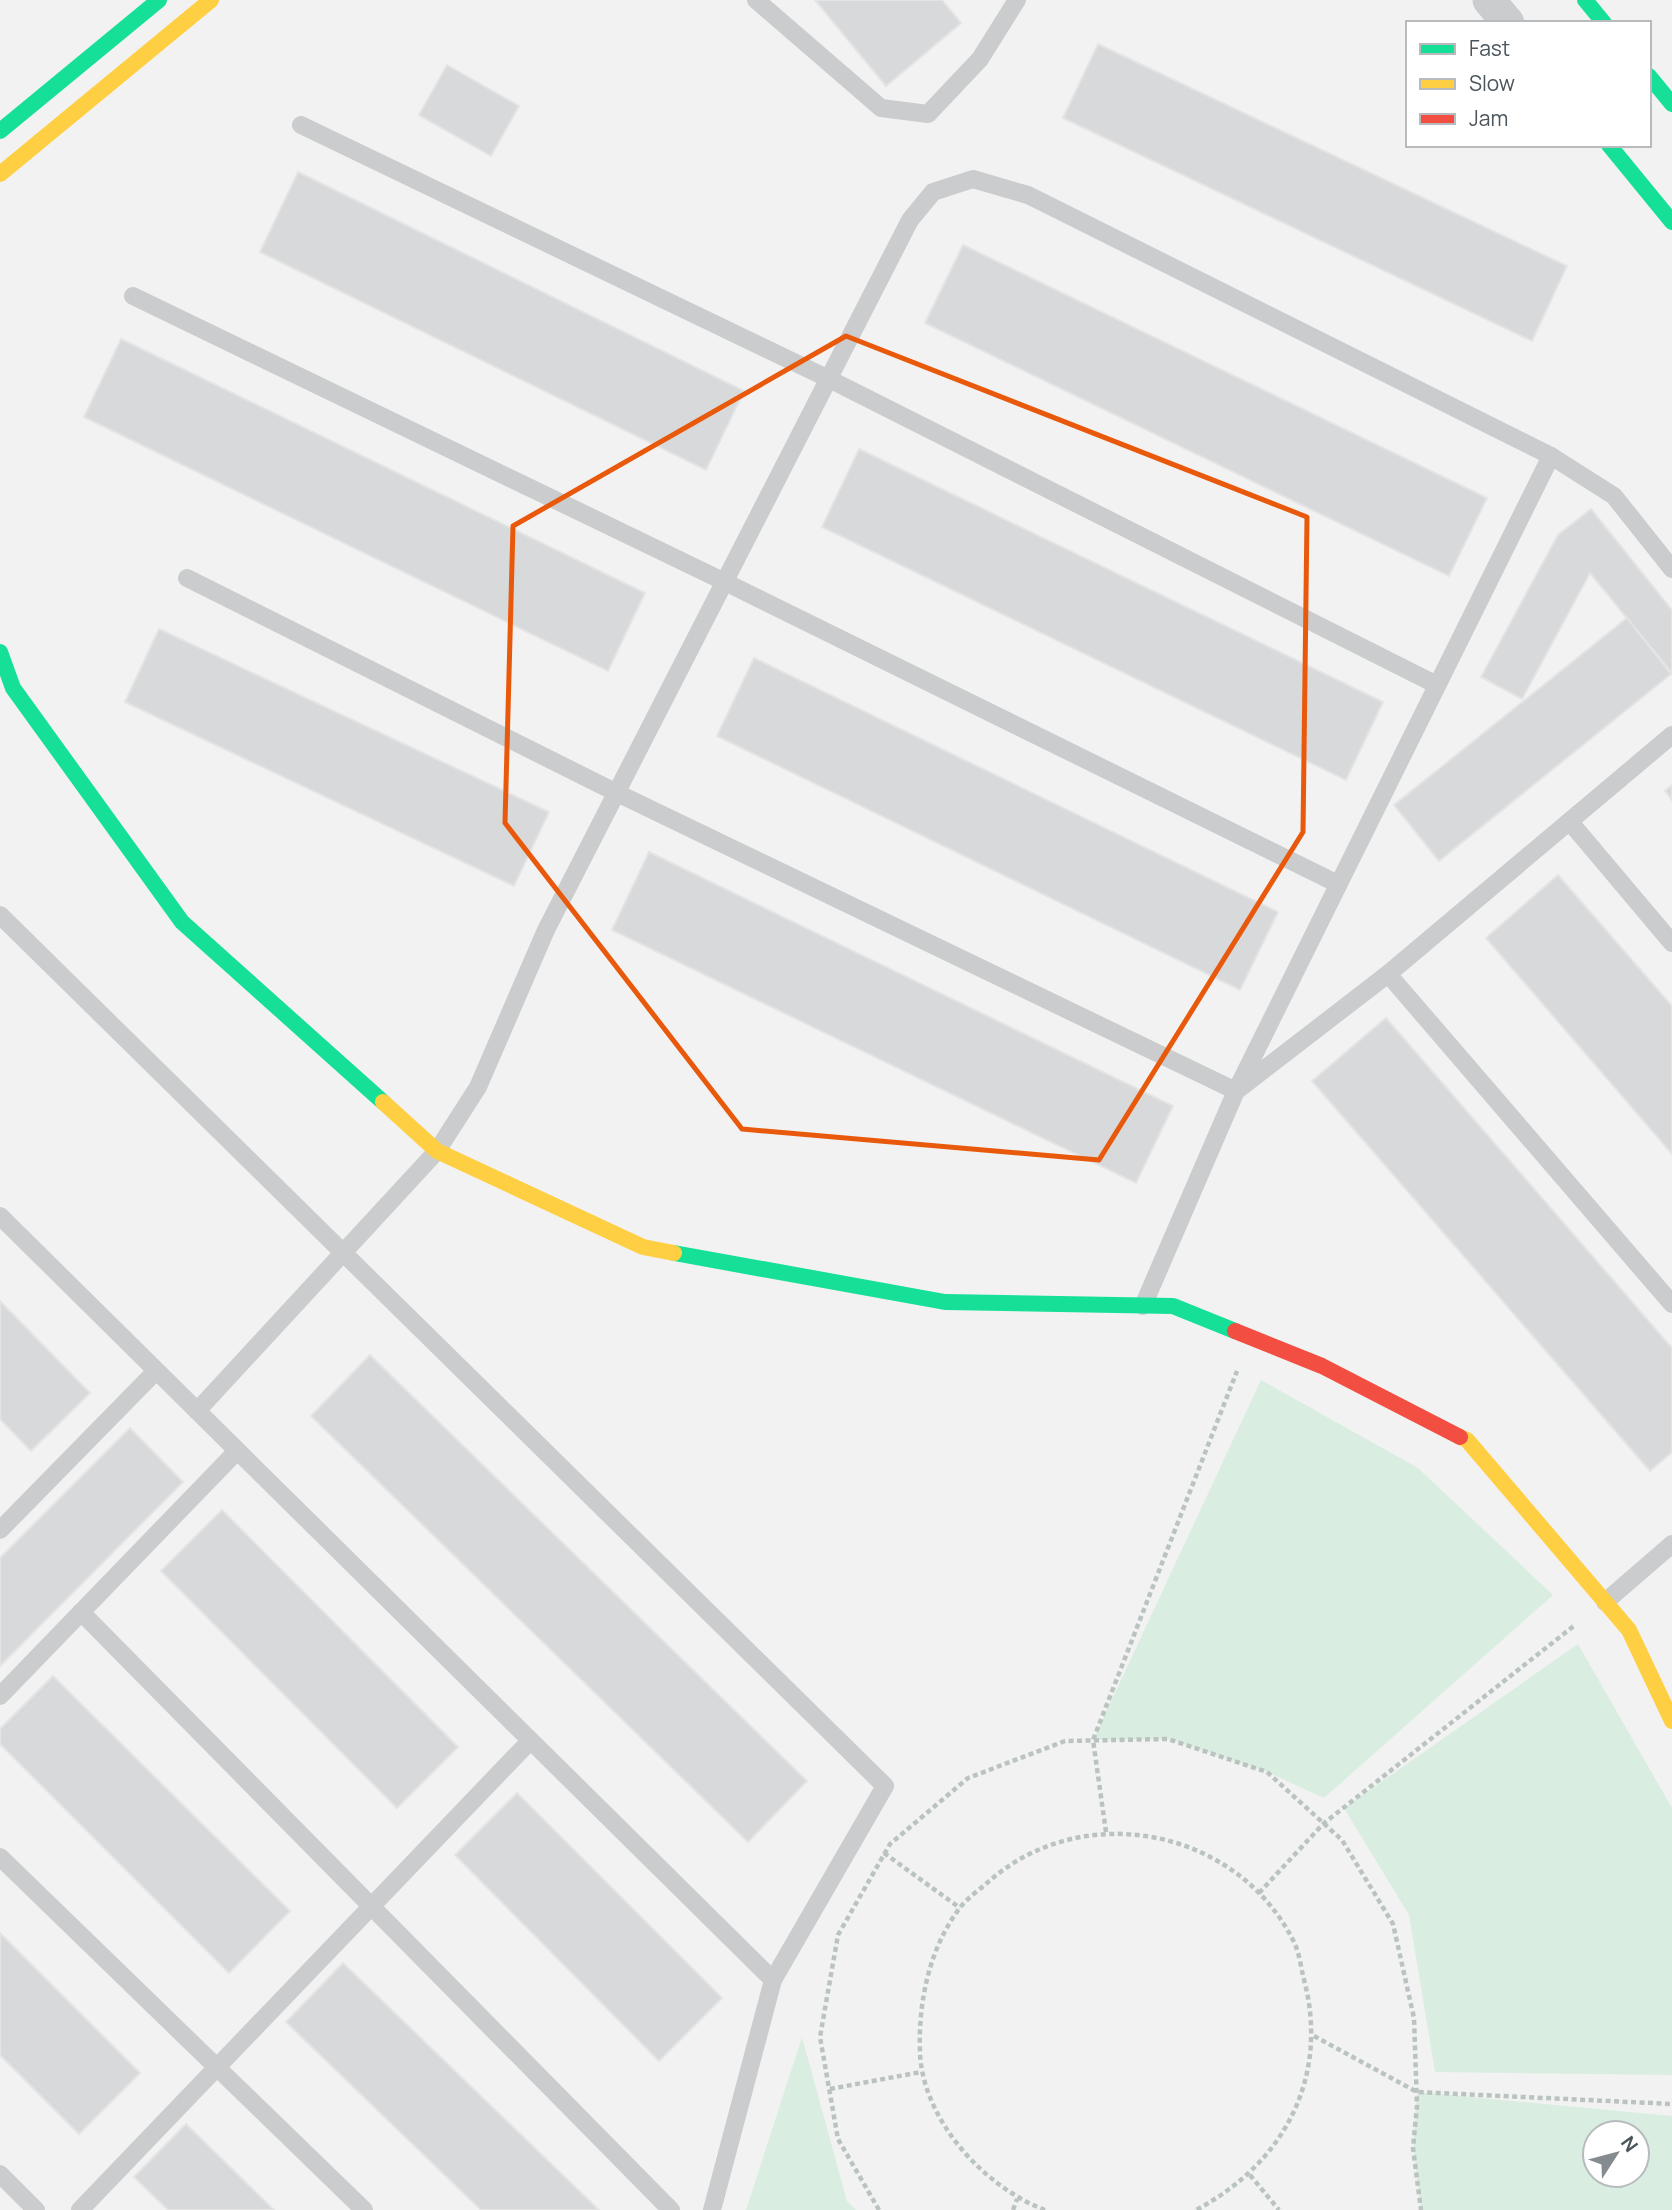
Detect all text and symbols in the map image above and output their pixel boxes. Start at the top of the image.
legend [1406,21,1651,147]
text: Fast [1469,34,1510,62]
text: Slow [1469,69,1515,97]
text: Jam [1469,104,1508,132]
north arrow [1581,2119,1651,2189]
text: N [1615,2131,1644,2157]

